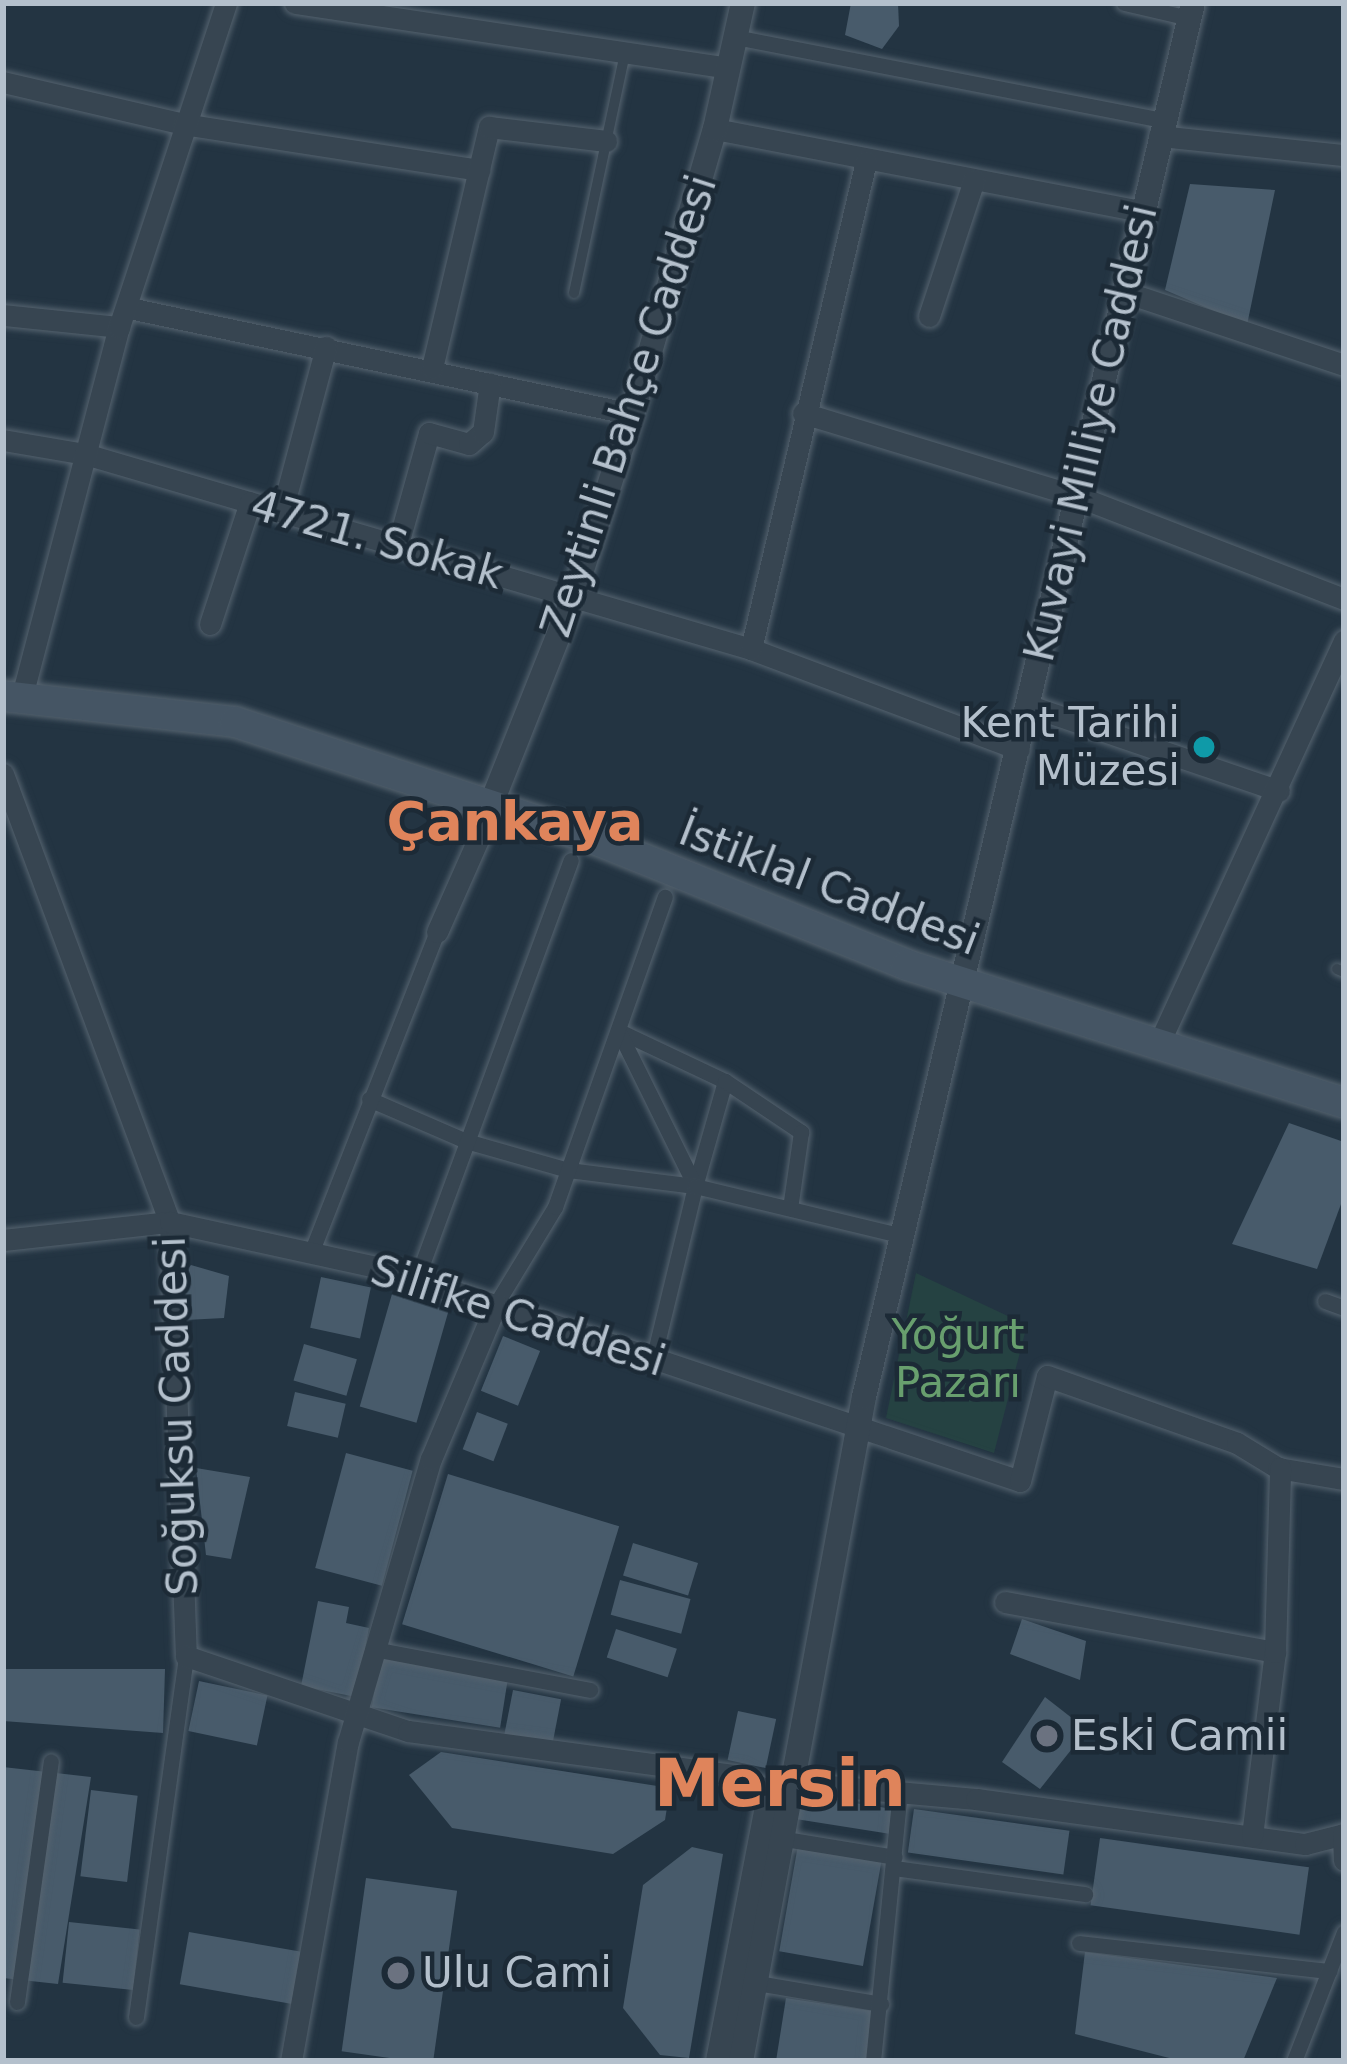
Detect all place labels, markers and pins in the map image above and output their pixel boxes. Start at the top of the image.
place label: Kent Tarihi Müzesi [961,698,1180,796]
marker: Kent Tarihi Müzesi [1191,734,1217,760]
place label: Eski Camii [1071,1711,1288,1761]
marker: Eski Camii [1034,1723,1060,1749]
place label: Ulu Cami [422,1948,612,1998]
marker: Ulu Cami [385,1960,411,1986]

